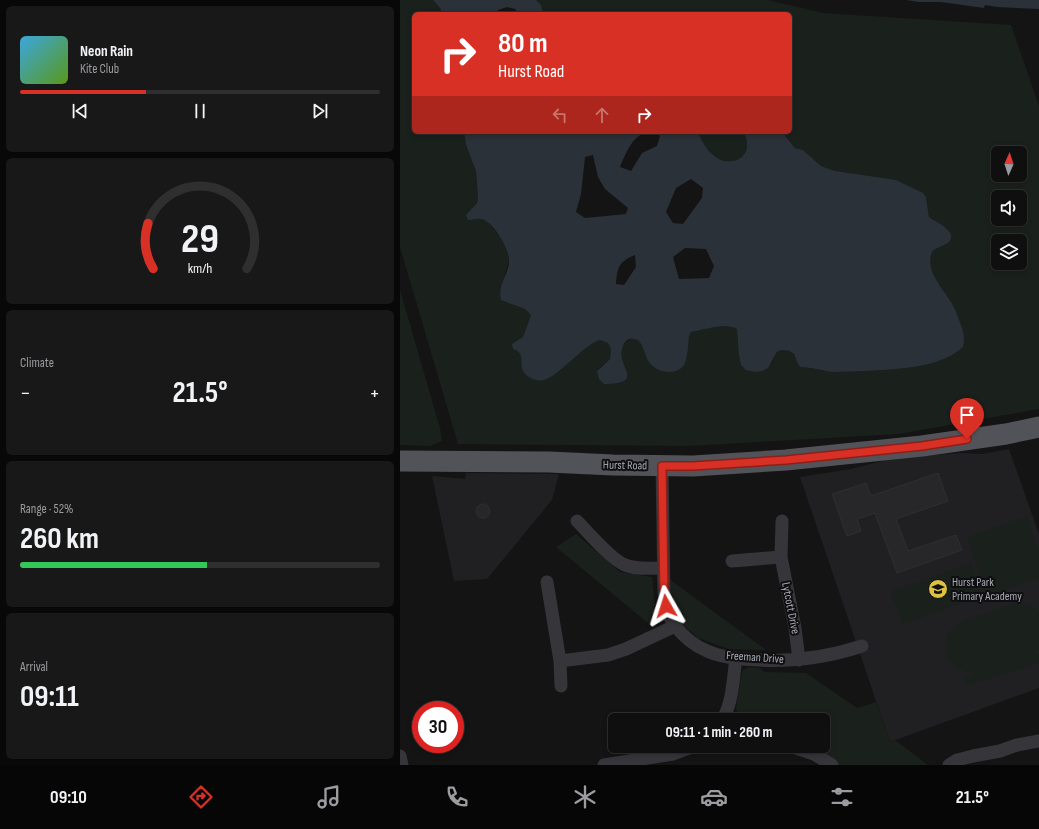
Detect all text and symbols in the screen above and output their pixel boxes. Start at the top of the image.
text: 80 m [498,27,547,60]
icon: right [432,28,484,80]
text: Neon Rain [80,42,133,61]
text: Kite Club [80,61,119,77]
text: Hurst Road [498,61,564,82]
icon: previous [69,100,91,122]
icon: pause [189,100,211,122]
icon: next [309,100,331,122]
icon: left [549,104,571,126]
icon: ahead [591,104,613,126]
icon: right [633,104,655,126]
north arrow [991,146,1027,182]
map controls [991,146,1027,270]
button: sound [991,190,1027,226]
text: 29 [181,214,219,263]
button: layers [991,234,1027,270]
text: km/h [188,259,212,276]
text: Climate [20,355,54,371]
text: 21.5° [172,375,228,411]
text: − [20,380,31,407]
text: + [369,380,380,407]
pin [950,398,984,439]
icon: arrive [956,404,978,426]
street label: Hurst Road [603,458,647,473]
text: Range · 52% [20,501,73,517]
text: 260 km [20,521,99,557]
place label: Hurst Park Primary Academy [952,575,1022,604]
school or university icon: Hurst Park Primary Academy [927,578,949,600]
street label: Lytcott Drive [778,581,803,635]
position arrow [645,585,687,627]
street label: Freeman Drive [726,648,784,667]
text: Arrival [20,659,48,675]
text: 09:11 [20,679,79,715]
speed limit sign: 30 [412,701,464,753]
text: 09:11 · 1 min · 260 m [666,723,772,742]
icon: directions [187,783,215,811]
icon: music [315,783,343,811]
icon: phone [443,783,471,811]
icon: climate [571,783,599,811]
icon: car [700,783,728,811]
icon: filters [828,783,856,811]
text: 09:10 [50,787,87,808]
text: 21.5° [956,787,989,808]

